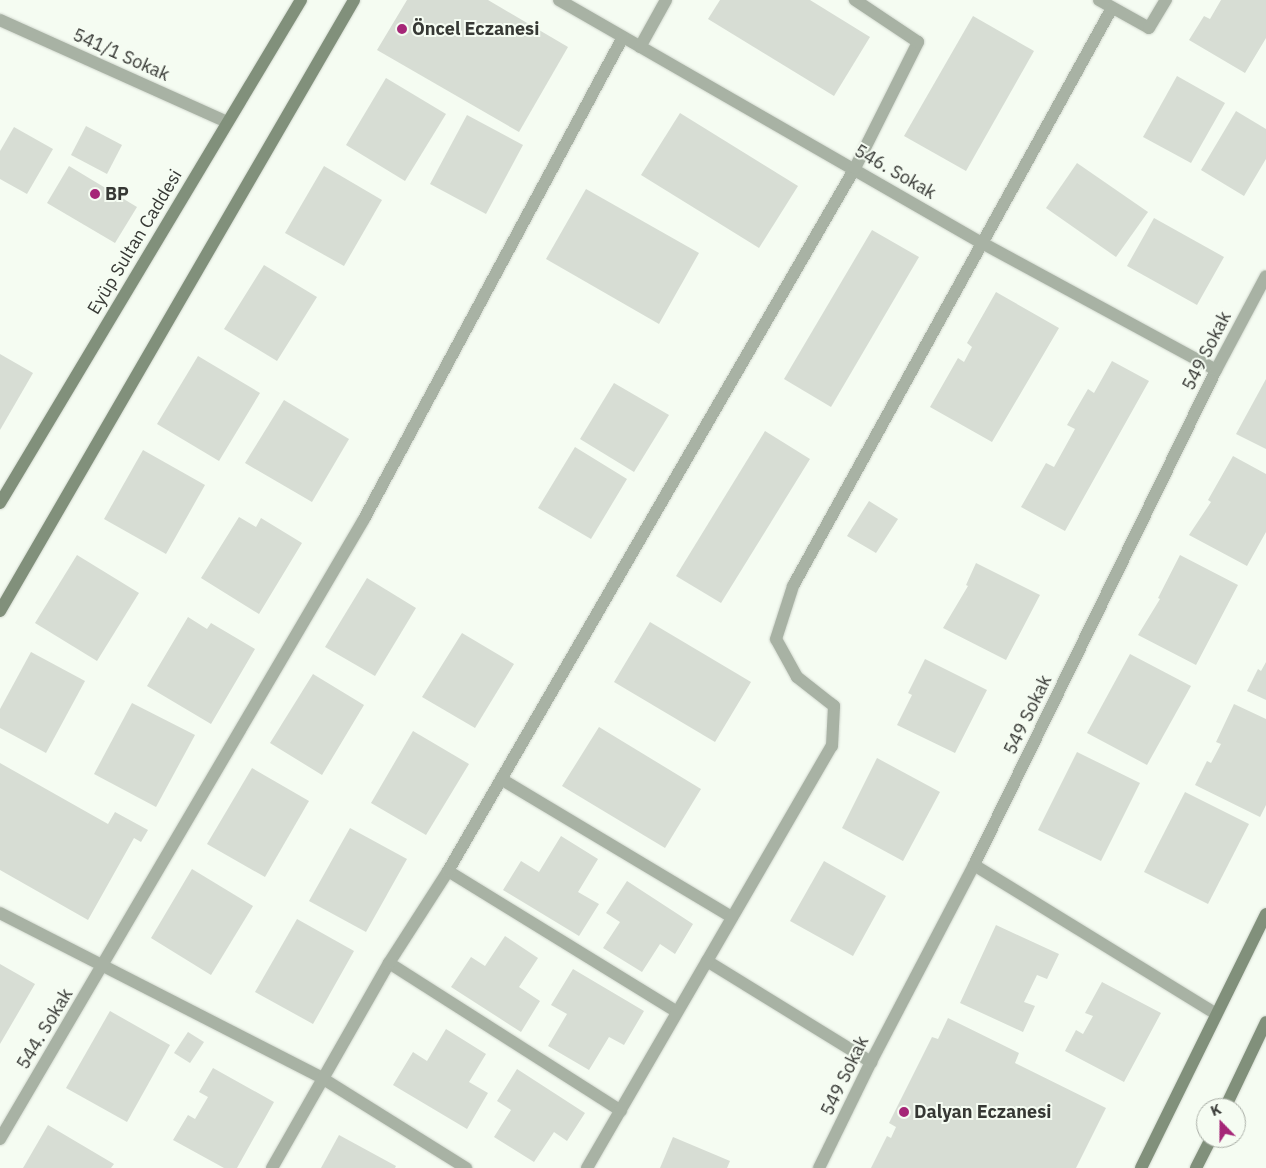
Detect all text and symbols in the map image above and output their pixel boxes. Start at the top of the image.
place label: Öncel Eczanesi [412,18,539,40]
marker: Öncel Eczanesi [396,23,408,35]
street label: 541/1 Sokak [69,24,173,86]
street label: 546. Sokak [850,140,940,204]
street label: Eyüp Sultan Caddesi [83,166,187,318]
place label: BP [105,183,129,205]
marker: BP [89,188,101,200]
street label: 549 Sokak [1178,308,1236,394]
street label: 549 Sokak [1000,672,1056,758]
street label: 544. Sokak [12,985,78,1073]
street label: 549 Sokak [817,1033,873,1119]
north arrow [1196,1098,1246,1148]
text: K [1208,1100,1224,1120]
place label: Dalyan Eczanesi [914,1101,1051,1123]
marker: Dalyan Eczanesi [898,1106,910,1118]

